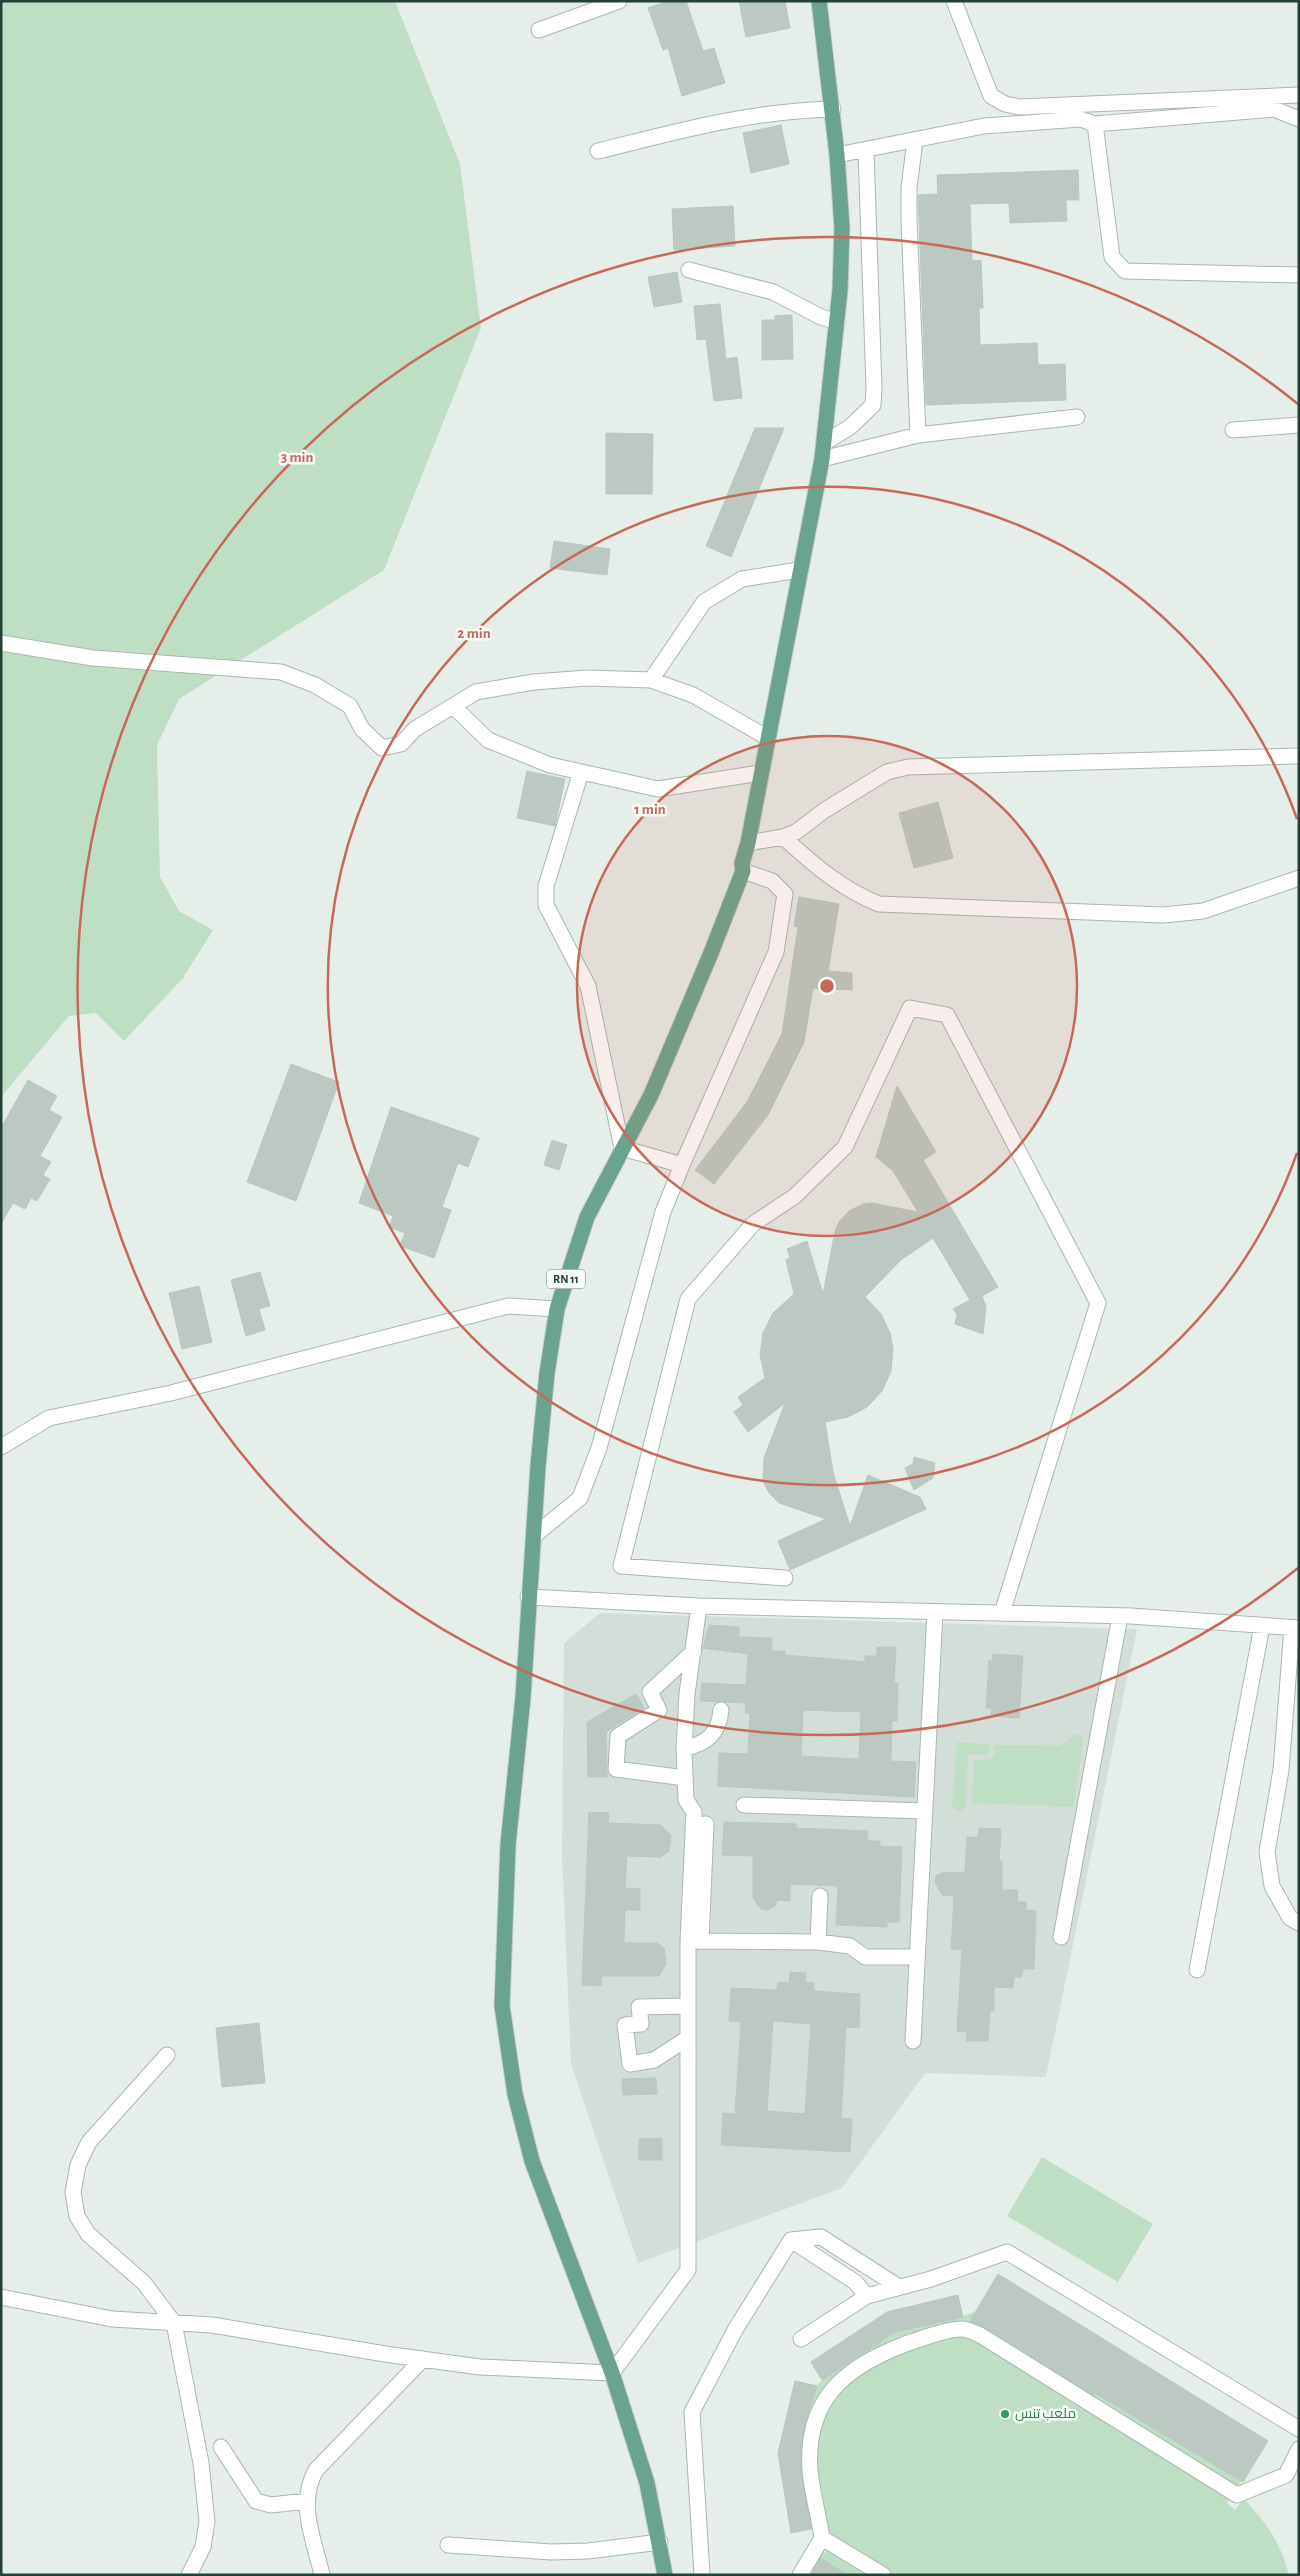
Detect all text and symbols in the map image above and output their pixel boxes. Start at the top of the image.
text: 3 min [281,450,313,465]
text: 2 min [457,626,491,641]
text: 1 min [634,802,666,817]
centre of rings [818,977,836,995]
road number: RN 11 [547,1270,585,1288]
place label: ملعب تنس [1015,2407,1076,2421]
marker: ملعب تنس [999,2408,1011,2420]

